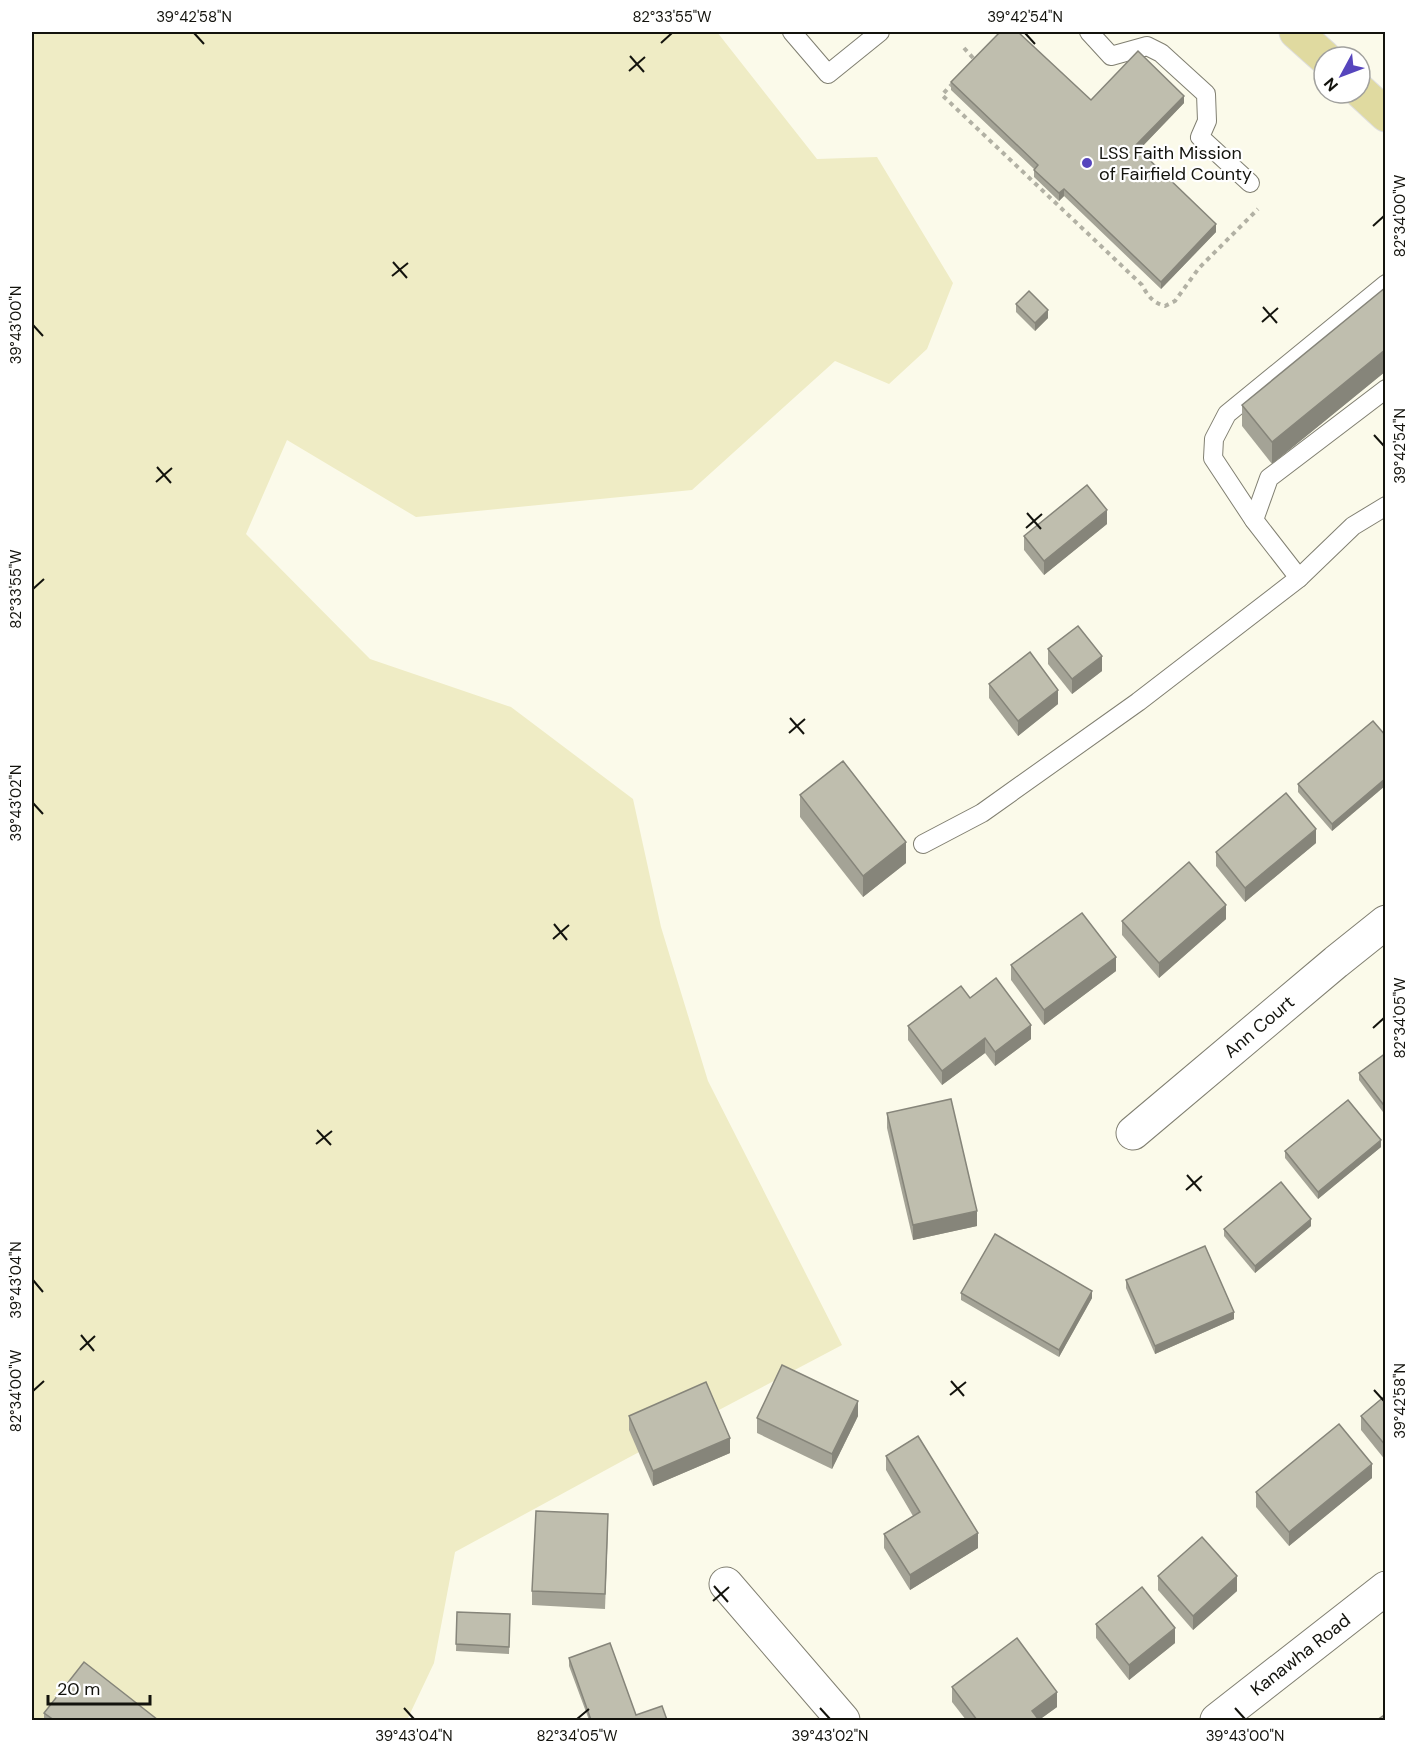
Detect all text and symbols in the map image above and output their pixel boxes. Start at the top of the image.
text: 39°42'58"N [156,7,232,27]
text: 82°33'55"W [632,7,712,27]
text: 39°42'54"N [987,7,1063,27]
north arrow [1312,45,1372,105]
text: N [1319,73,1343,96]
place label: LSS Faith Mission of Fairfield County [1099,141,1252,186]
marker: LSS Faith Mission of Fairfield County [1080,156,1094,170]
text: 82°34'00"W [1390,174,1410,257]
text: 39°43'00"N [6,286,26,364]
text: 39°42'54"N [1390,408,1410,484]
text: 82°33'55"W [6,549,26,629]
text: 39°43'02"N [6,765,26,841]
text: 82°34'05"W [1390,977,1410,1059]
street label: Ann Court [1219,990,1299,1063]
text: 39°43'04"N [6,1241,26,1319]
text: 82°34'00"W [6,1349,26,1432]
text: 39°42'58"N [1390,1363,1410,1439]
street label: Kanawha Road [1246,1608,1355,1701]
scale bar [48,1668,150,1706]
text: 20 m [57,1677,100,1701]
text: 39°43'04"N [375,1726,453,1746]
text: 82°34'05"W [536,1726,618,1746]
text: 39°43'02"N [792,1726,868,1746]
text: 39°43'00"N [1206,1726,1284,1746]

